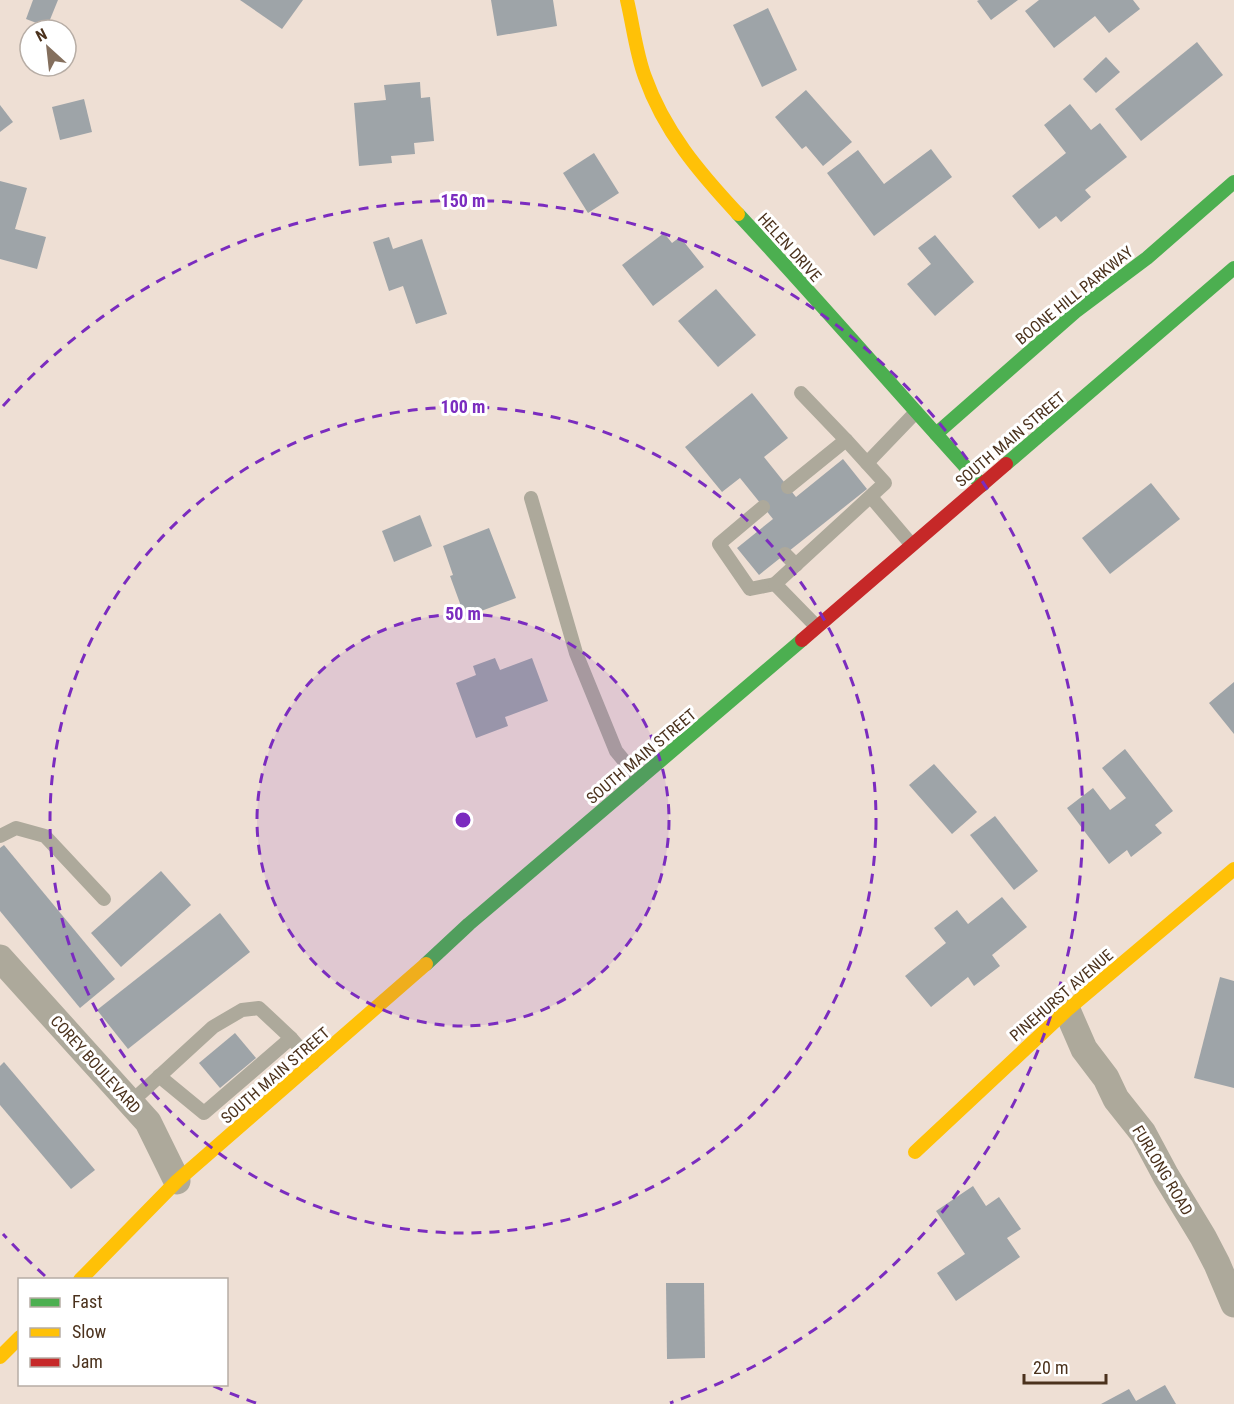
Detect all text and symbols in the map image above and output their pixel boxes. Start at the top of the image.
north arrow [18,18,78,78]
text: N [33,24,50,46]
text: 150 m [441,190,485,211]
street label: HELEN DRIVE [754,209,825,286]
street label: BOONE HILL PARKWAY [1012,242,1137,348]
street label: SOUTH MAIN STREET [952,388,1069,491]
text: 100 m [441,396,485,417]
text: 50 m [445,603,481,624]
street label: SOUTH MAIN STREET [583,705,700,808]
centre of rings [453,810,473,830]
street label: PINEHURST AVENUE [1006,945,1117,1045]
street label: COREY BOULEVARD [47,1011,145,1117]
street label: SOUTH MAIN STREET [217,1023,333,1128]
street label: FURLONG ROAD [1128,1122,1197,1219]
legend [18,1278,228,1386]
text: Fast [72,1291,103,1312]
text: Slow [72,1321,107,1342]
scale bar [1024,1347,1106,1385]
text: Jam [72,1351,103,1372]
text: 20 m [1033,1357,1068,1378]

